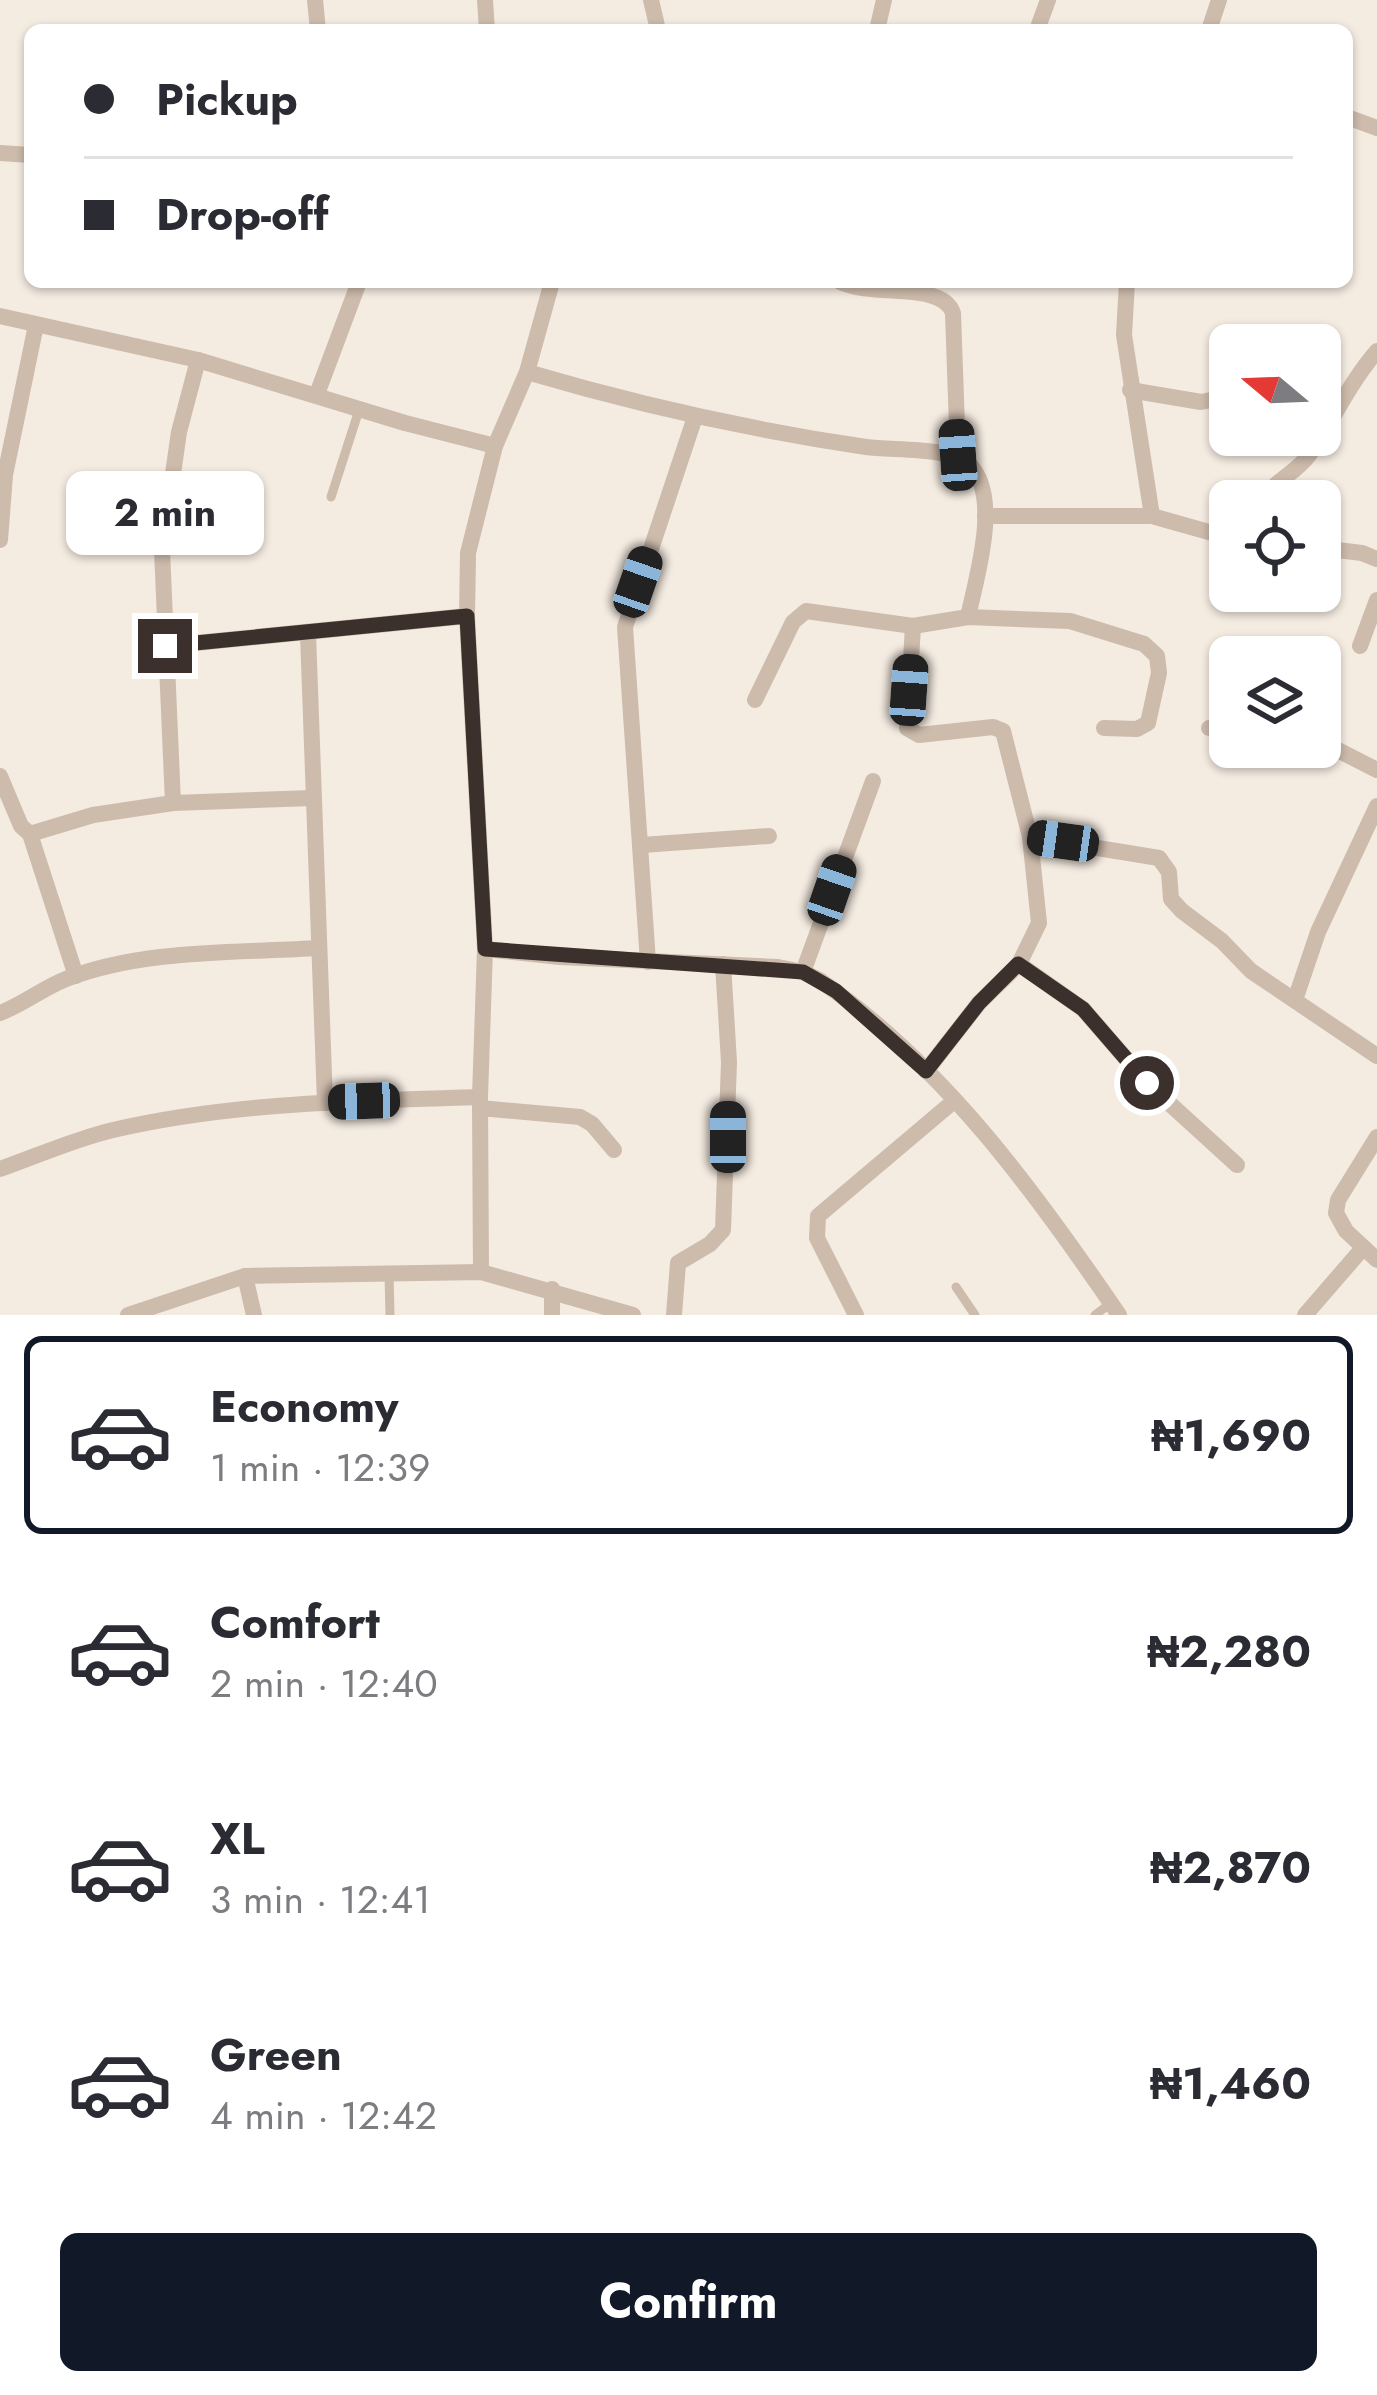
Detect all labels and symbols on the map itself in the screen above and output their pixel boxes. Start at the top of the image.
north arrow [1209,324,1341,456]
car [938,418,978,492]
callout: 2 min [66,472,264,556]
car [609,542,667,622]
route end [138,619,192,673]
car [889,653,929,727]
car [1025,818,1101,864]
car [803,850,861,930]
route start [1120,1056,1174,1110]
car [327,1082,401,1120]
car [710,1101,746,1173]

